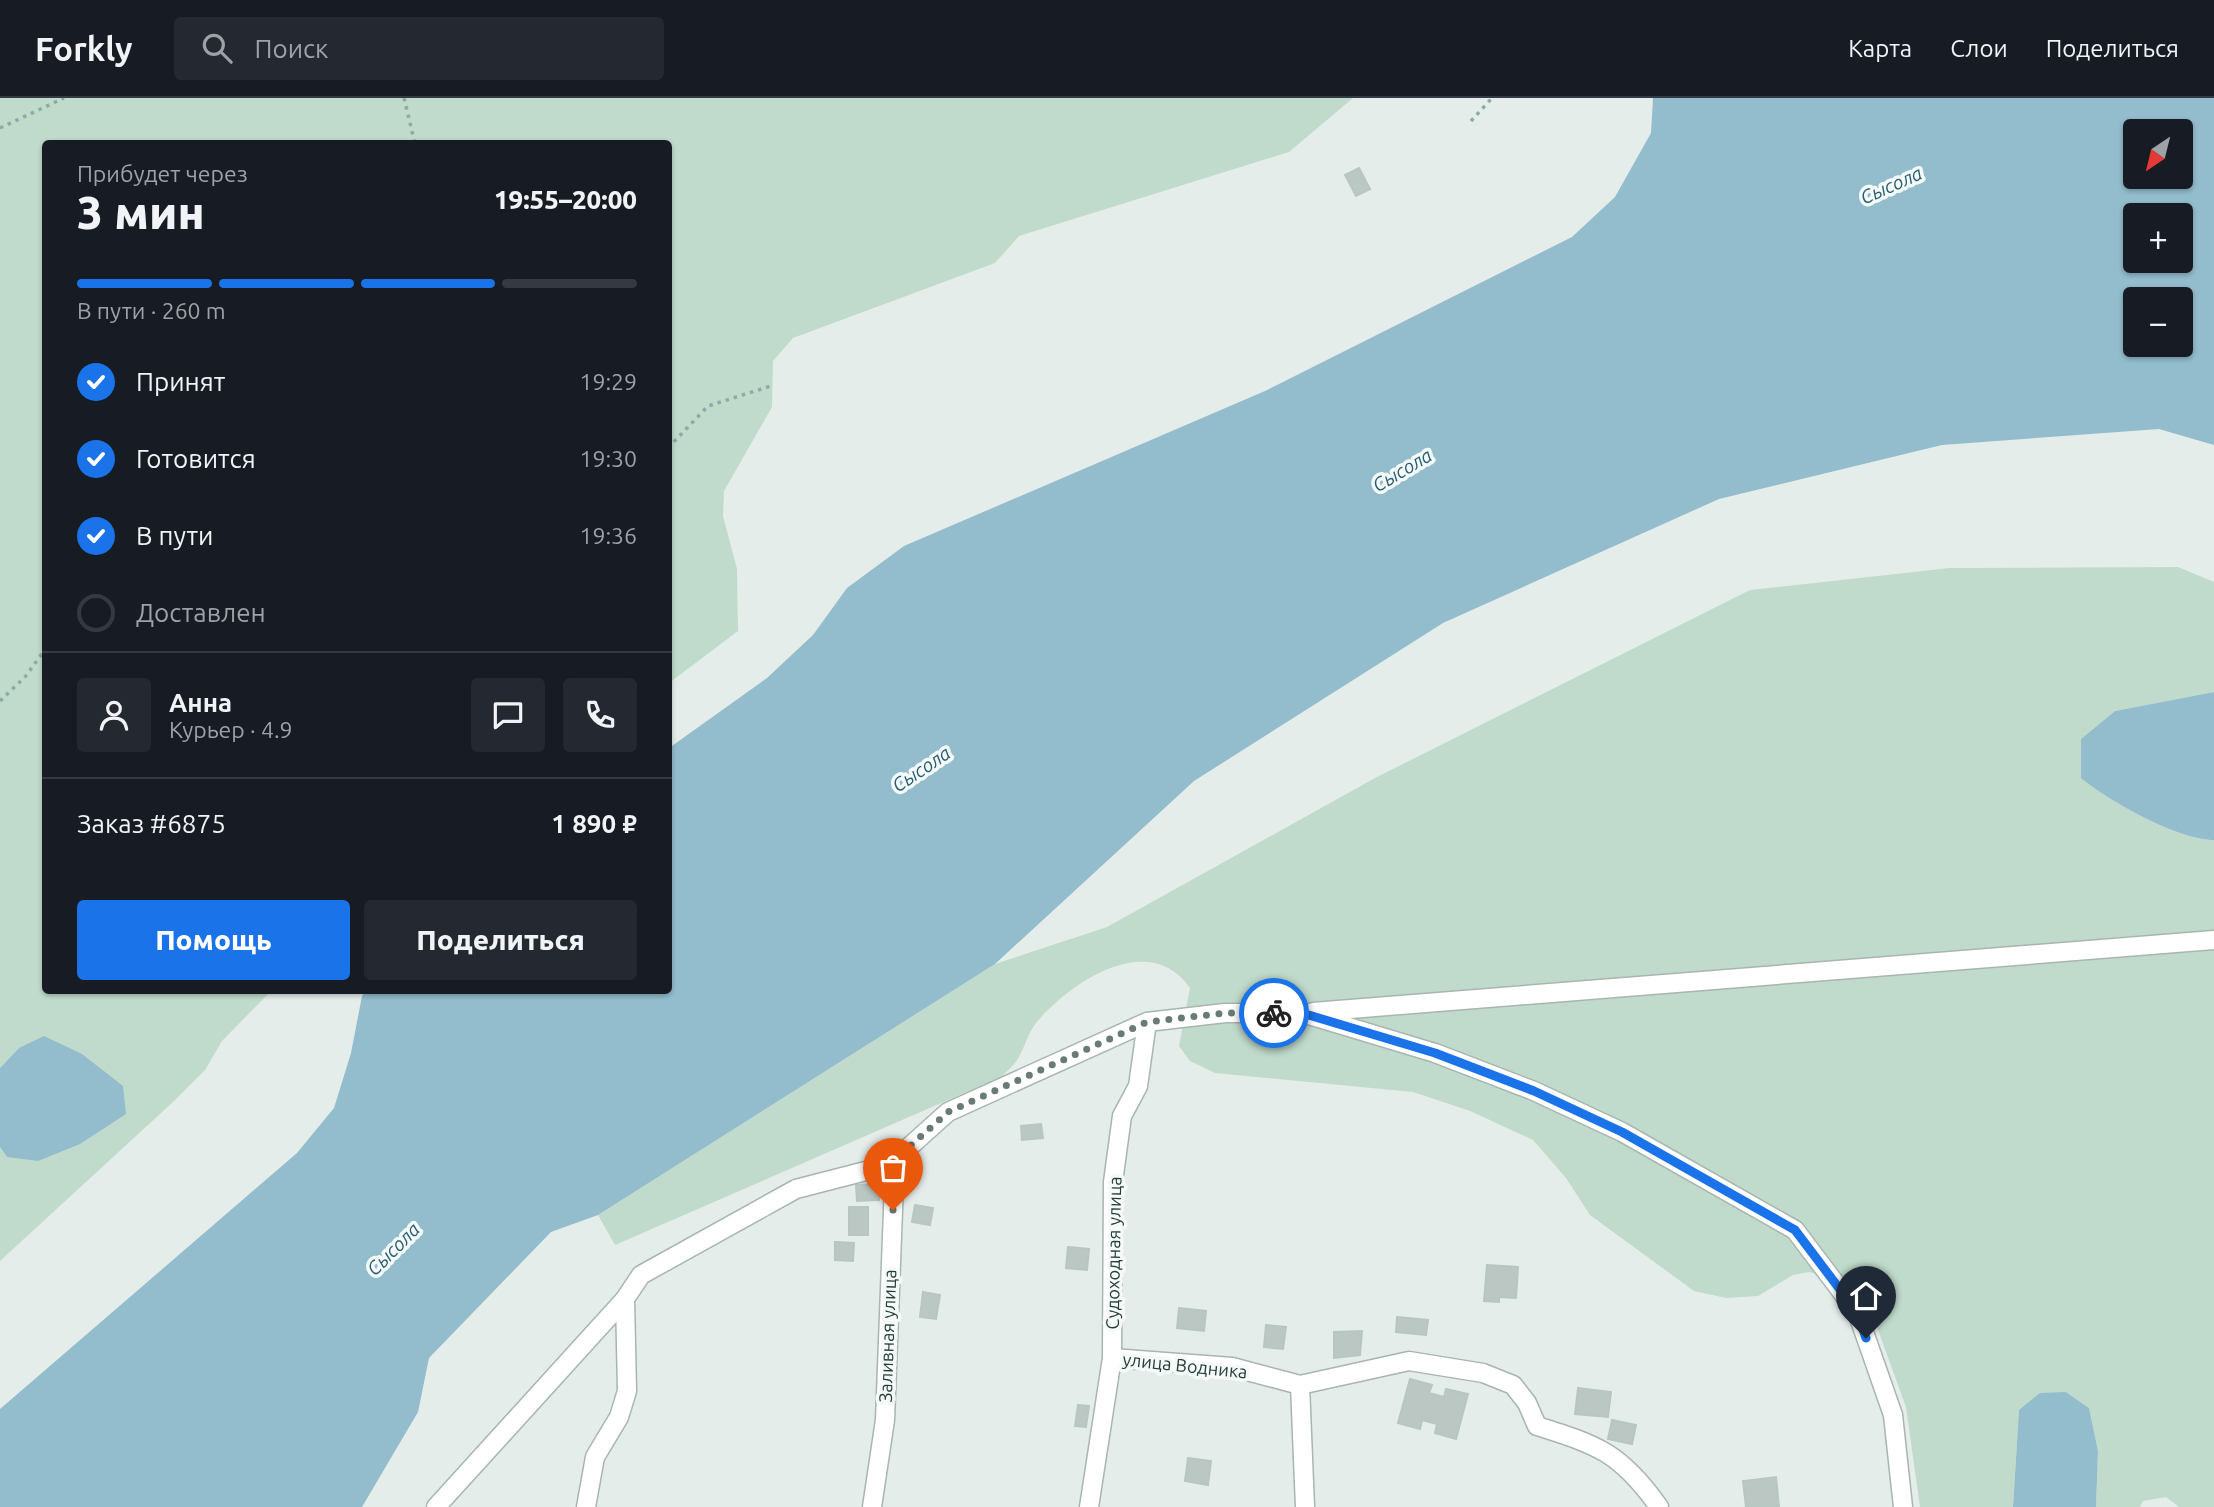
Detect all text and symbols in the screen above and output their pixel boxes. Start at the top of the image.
search box [174,17,664,80]
icon: search [198,29,236,67]
text: Forkly [35,30,132,67]
text: Поиск [254,34,329,63]
text: Карта [1848,35,1912,62]
text: Слои [1950,35,2008,62]
text: Поделиться [2046,35,2179,62]
north arrow [2123,119,2193,189]
map controls [2123,119,2193,357]
text: Прибудет через [77,161,248,186]
water label: Сысола [1857,162,1925,208]
text: 19:55–20:00 [494,185,637,214]
text: 3 мин [77,186,205,238]
button: + [2123,203,2193,273]
button: − [2123,287,2193,357]
text: В пути · 260 m [77,298,226,323]
icon: check [77,363,115,401]
text: Принят [136,367,225,396]
text: 19:29 [579,369,637,394]
icon: check [77,440,115,478]
text: Готовится [136,444,256,473]
water label: Сысола [1368,444,1436,496]
text: 19:30 [579,446,637,471]
icon: check [77,517,115,555]
text: В пути [136,521,213,550]
text: 19:36 [579,523,637,548]
text: Доставлен [136,598,266,627]
button: person [77,678,151,752]
button: chat [471,678,545,752]
button: phone [563,678,637,752]
text: Анна [169,688,232,717]
text: Курьер · 4.9 [169,717,293,742]
water label: Сысола [888,742,954,796]
text: Заказ #6875 [77,809,226,838]
text: 1 890 ₽ [551,809,637,838]
button: Помощь [77,900,350,980]
button: Поделиться [364,900,637,980]
courier [1239,978,1309,1048]
icon: bike [1255,994,1293,1032]
pin [863,1138,923,1210]
icon: bag [874,1149,912,1187]
street label: Судоходная улица [1102,1176,1124,1330]
water label: Сысола [362,1218,424,1280]
pin [1836,1266,1896,1338]
street label: Заливная улица [875,1269,899,1403]
icon: home [1847,1277,1885,1315]
street label: улица Водника [1122,1348,1249,1382]

